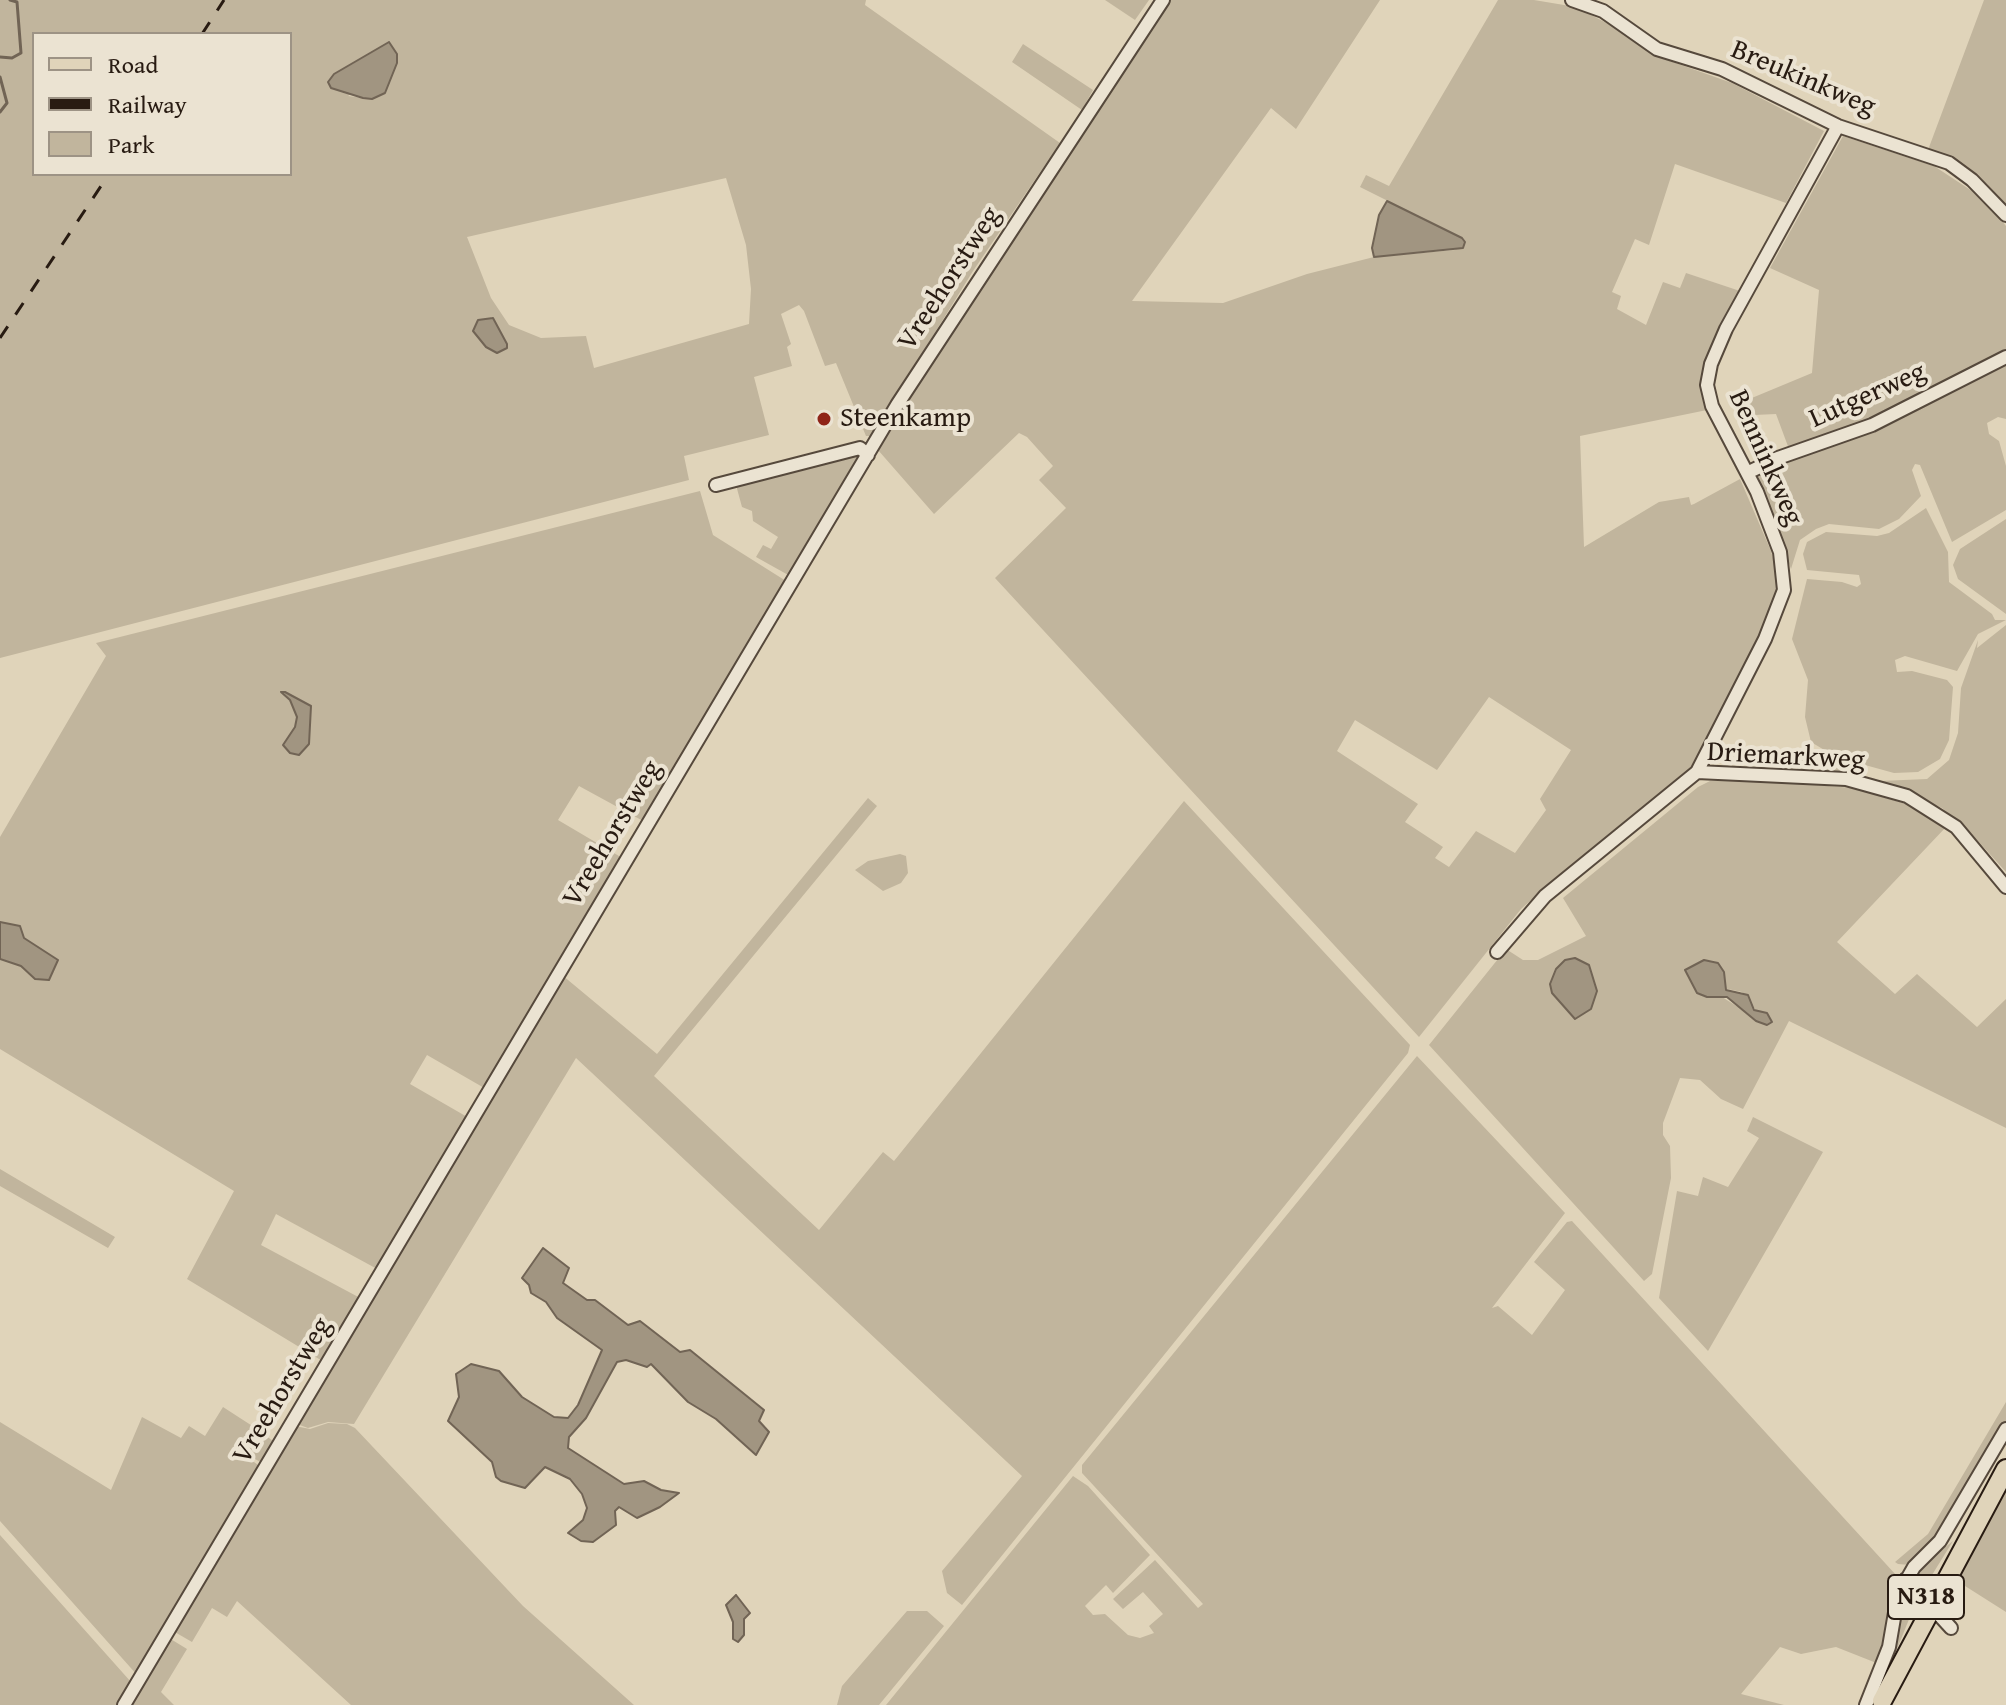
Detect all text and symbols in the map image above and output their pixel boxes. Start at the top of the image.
legend [32,32,292,176]
street label: Breukinkweg [1726,34,1880,124]
text: Road [108,47,158,82]
text: Railway [108,87,187,122]
text: Park [108,127,154,162]
street label: Vreehorstweg [891,201,1009,357]
street label: Lutgerweg [1805,356,1931,436]
street label: Benninkweg [1720,385,1810,531]
place label: Steenkamp [840,402,971,436]
marker: Steenkamp [815,410,833,428]
street label: Driemarkweg [1706,736,1866,778]
street label: Vreehorstweg [556,755,670,913]
street label: Vreehorstweg [226,1312,340,1470]
road number: N318 [1888,1575,1964,1619]

